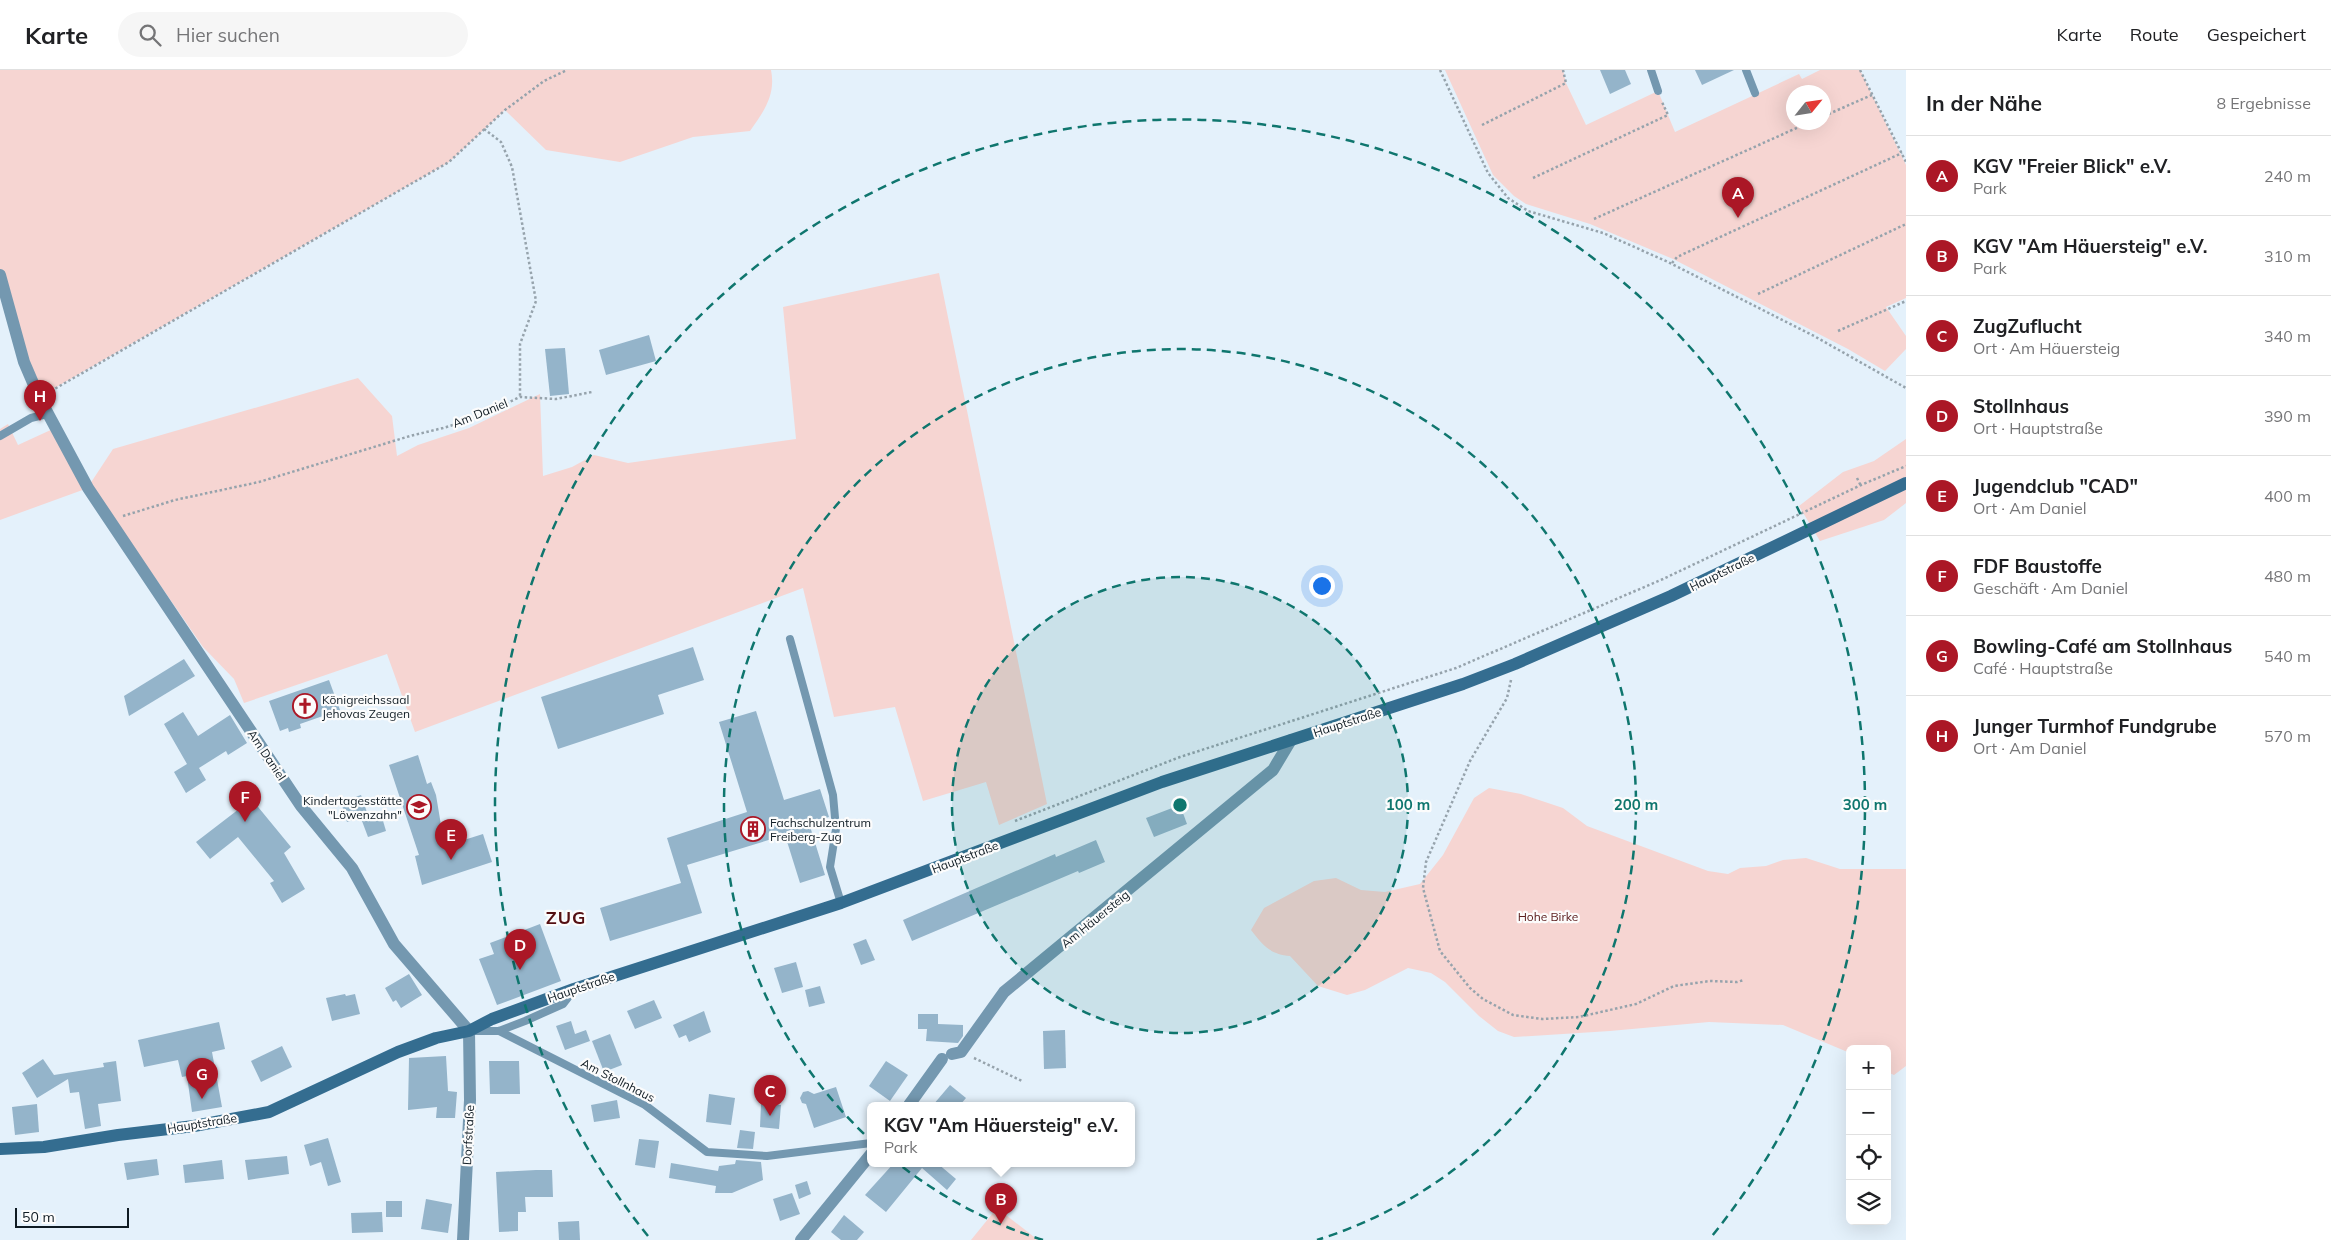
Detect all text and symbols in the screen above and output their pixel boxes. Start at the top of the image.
search box [118,12,468,57]
text: Karte [25,20,88,50]
icon: search [136,21,164,49]
text: Hier suchen [176,23,280,47]
text: Karte [2057,23,2102,46]
text: Route [2130,23,2179,46]
text: Gespeichert [2207,23,2306,46]
north arrow [1786,85,1831,130]
text: In der Nähe [1926,90,2042,116]
text: 8 Ergebnisse [2216,93,2311,113]
text: KGV "Freier Blick" e.V. [1973,154,2171,178]
text: A [1936,166,1948,186]
text: 240 m [2264,166,2311,186]
pin: A [1722,177,1754,218]
text: Park [1973,178,2007,198]
text: KGV "Am Häuersteig" e.V. [1973,234,2207,258]
text: B [1936,246,1948,266]
text: 310 m [2264,246,2311,266]
text: Park [1973,258,2007,278]
text: ZugZuflucht [1973,314,2082,338]
text: C [1937,326,1947,346]
text: 340 m [2264,326,2311,346]
text: Ort · Am Häuersteig [1973,338,2120,358]
pin: H [24,380,56,421]
text: Stollnhaus [1973,394,2069,418]
street label: Am Daniel [450,395,510,431]
text: D [1936,406,1948,426]
text: 390 m [2264,406,2311,426]
text: Ort · Hauptstraße [1973,418,2103,438]
text: Jugendclub "CAD" [1973,474,2138,498]
text: E [1937,486,1947,506]
text: 400 m [2264,486,2311,506]
text: Ort · Am Daniel [1973,498,2086,518]
street label: Hauptstraße [1687,550,1757,594]
text: FDF Baustoffe [1973,554,2102,578]
text: F [1937,566,1947,586]
text: 480 m [2264,566,2311,586]
your location [1309,573,1335,599]
text: Geschäft · Am Daniel [1973,578,2128,598]
text: Bowling-Café am Stollnhaus [1973,634,2232,658]
text: G [1936,646,1948,666]
text: 540 m [2264,646,2311,666]
text: Café · Hauptstraße [1973,658,2113,678]
place label: Königreichssaal Jehovas Zeugen [322,692,410,721]
church icon: Königreichssaal Jehovas Zeugen [292,693,318,719]
street label: Hauptstraße [1311,704,1383,740]
text: Junger Turmhof Fundgrube [1973,714,2217,738]
text: H [1936,726,1948,746]
text: 570 m [2264,726,2311,746]
street label: Am Daniel [245,727,289,783]
text: Ort · Am Daniel [1973,738,2086,758]
pin: F [229,781,261,822]
place label: Kindertagesstätte "Löwenzahn" [303,793,402,822]
school or university icon: Kindertagesstätte "Löwenzahn" [406,794,432,820]
text: 100 m [1386,795,1430,814]
text: 200 m [1614,795,1658,814]
text: 300 m [1843,795,1887,814]
centre of rings [1171,796,1189,814]
place label: Fachschulzentrum Freiberg-Zug [770,815,871,844]
building icon: Fachschulzentrum Freiberg-Zug [740,816,766,842]
pin: E [435,819,467,860]
street label: Hauptstraße [929,837,1001,877]
street label: Am Häuersteig [1058,887,1132,951]
district label: ZUG [546,906,586,929]
park label: Hohe Birke [1518,909,1578,924]
pin: D [504,929,536,970]
street label: Hauptstraße [545,968,617,1006]
map controls [1846,1045,1891,1225]
button: + [1846,1045,1891,1090]
street label: Am Stollnhaus [579,1055,657,1105]
pin: G [186,1058,218,1099]
pin: C [754,1075,786,1116]
button: − [1846,1090,1891,1135]
popup [867,1102,1135,1167]
street label: Dorfstraße [459,1105,477,1165]
street label: Hauptstraße [166,1110,238,1136]
text: KGV "Am Häuersteig" e.V. [884,1113,1118,1137]
button: locate [1846,1135,1891,1180]
text: Park [884,1137,917,1157]
button: layers [1846,1180,1891,1225]
pin: B [985,1183,1017,1224]
scale bar [15,1205,129,1228]
text: 50 m [22,1208,55,1226]

